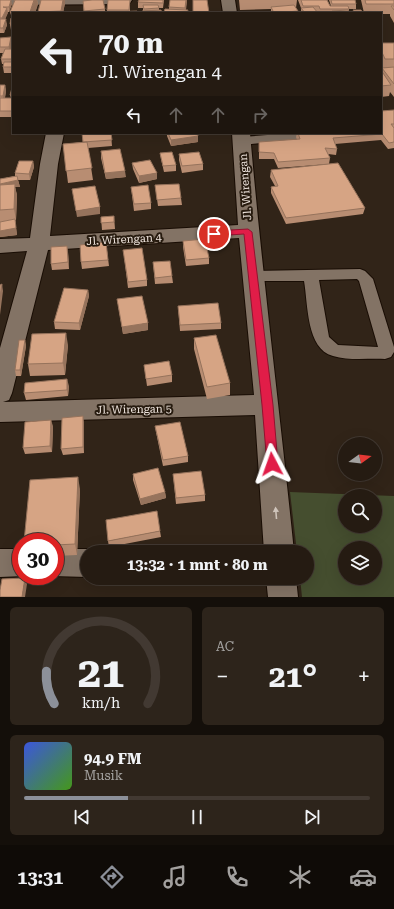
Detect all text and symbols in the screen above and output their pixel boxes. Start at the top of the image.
text: 70 m [98,27,163,60]
icon: left [32,28,84,80]
text: Jl. Wirengan 4 [98,61,222,82]
icon: left [123,104,145,126]
icon: ahead [165,104,187,126]
icon: ahead [207,104,229,126]
icon: right [249,104,271,126]
street label: Jl. Wirengan [237,153,254,221]
pin [197,217,231,251]
icon: arrive [203,223,225,245]
street label: Jl. Wirengan 4 [86,231,163,248]
street label: Jl. Wirengan 5 [96,402,172,417]
north arrow [338,437,382,481]
map controls [338,437,382,585]
position arrow [251,443,293,485]
button: search [338,489,382,533]
one-way arrow [273,507,279,519]
speed limit sign: 30 [12,533,64,585]
button: layers [338,541,382,585]
text: 13:32 · 1 mnt · 80 m [127,556,267,574]
text: AC [216,639,234,654]
text: 21 [78,648,124,697]
text: 21° [269,659,317,694]
text: − [216,664,228,689]
text: + [358,664,370,689]
text: km/h [82,695,120,711]
text: 94.9 FM [84,750,141,768]
text: Musik [84,768,123,783]
icon: previous [71,806,93,828]
icon: pause [186,806,208,828]
icon: next [301,806,323,828]
icon: directions [98,863,126,891]
icon: music [161,863,189,891]
icon: phone [223,863,251,891]
icon: climate [286,863,314,891]
icon: car [349,863,377,891]
text: 13:31 [17,867,63,888]

